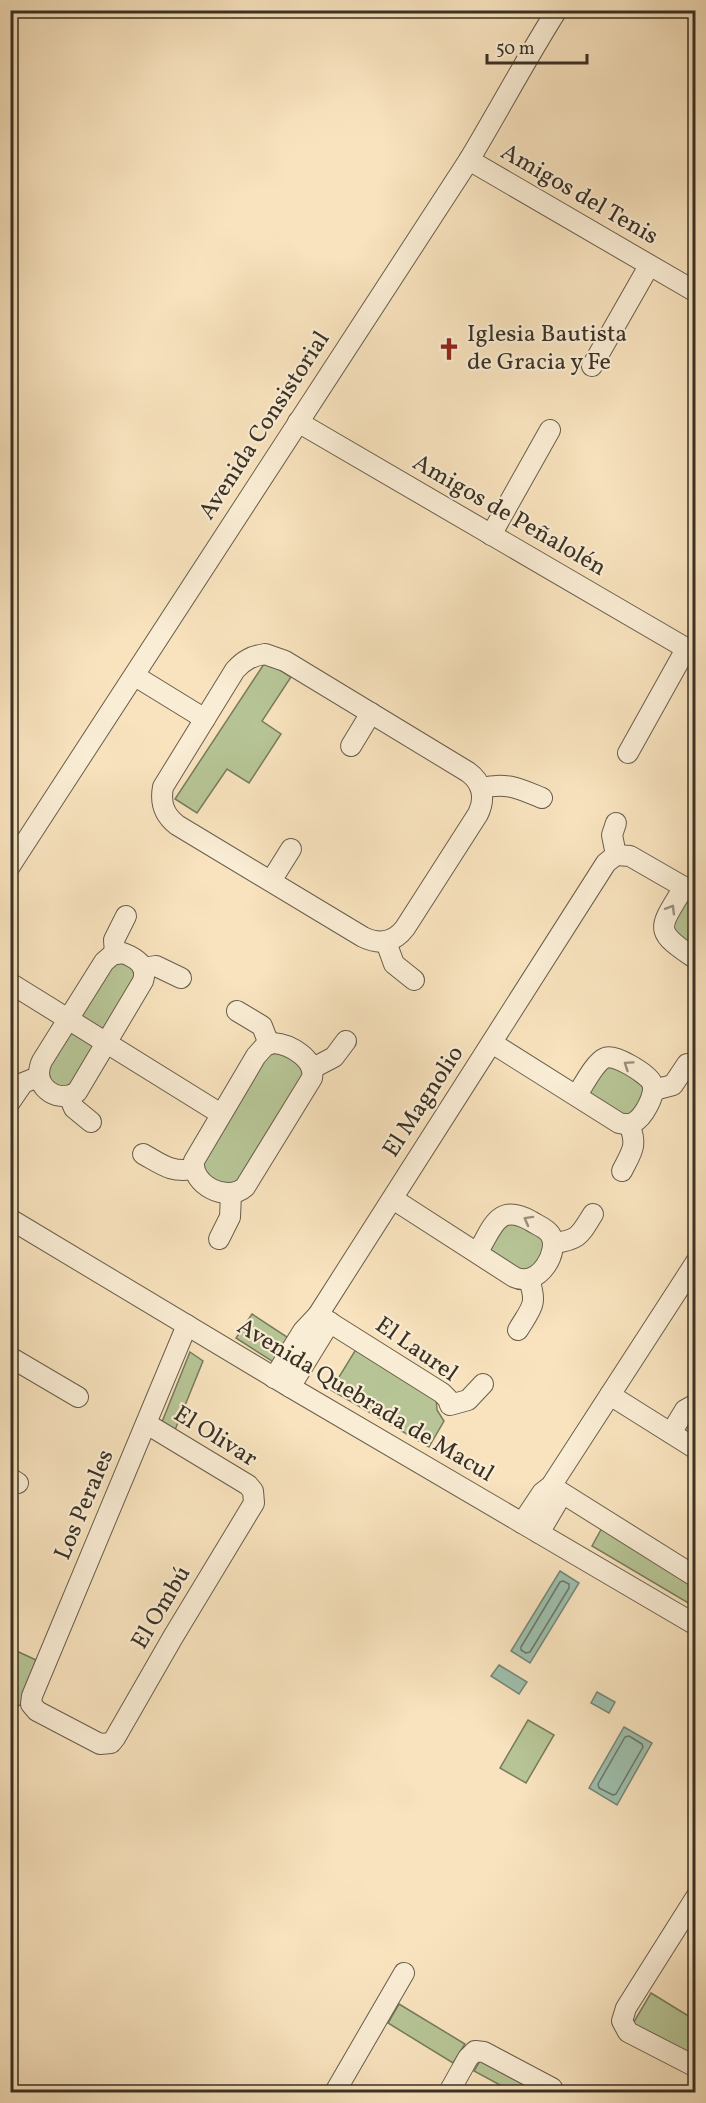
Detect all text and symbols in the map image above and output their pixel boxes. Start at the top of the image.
scale bar [487,27,588,65]
text: 50 m [496,37,535,62]
street label: Amigos del Tenis [494,136,664,254]
place label: Iglesia Bautista de Gracia y Fe [467,318,627,380]
street label: Avenida Consistorial [191,325,339,527]
church icon: Iglesia Bautista de Gracia y Fe [436,336,462,362]
street label: Amigos de Peñalolén [406,447,612,585]
one-way arrow [664,905,676,915]
street label: El Magnolio [375,1039,473,1165]
one-way arrow [624,1060,634,1072]
one-way arrow [524,1216,534,1227]
street label: El Laurel [368,1309,464,1391]
street label: Avenida Quebrada de Macul [230,1311,500,1491]
street label: El Olivar [167,1398,263,1476]
street label: Los Perales [47,1445,123,1565]
street label: El Ombú [124,1560,200,1656]

